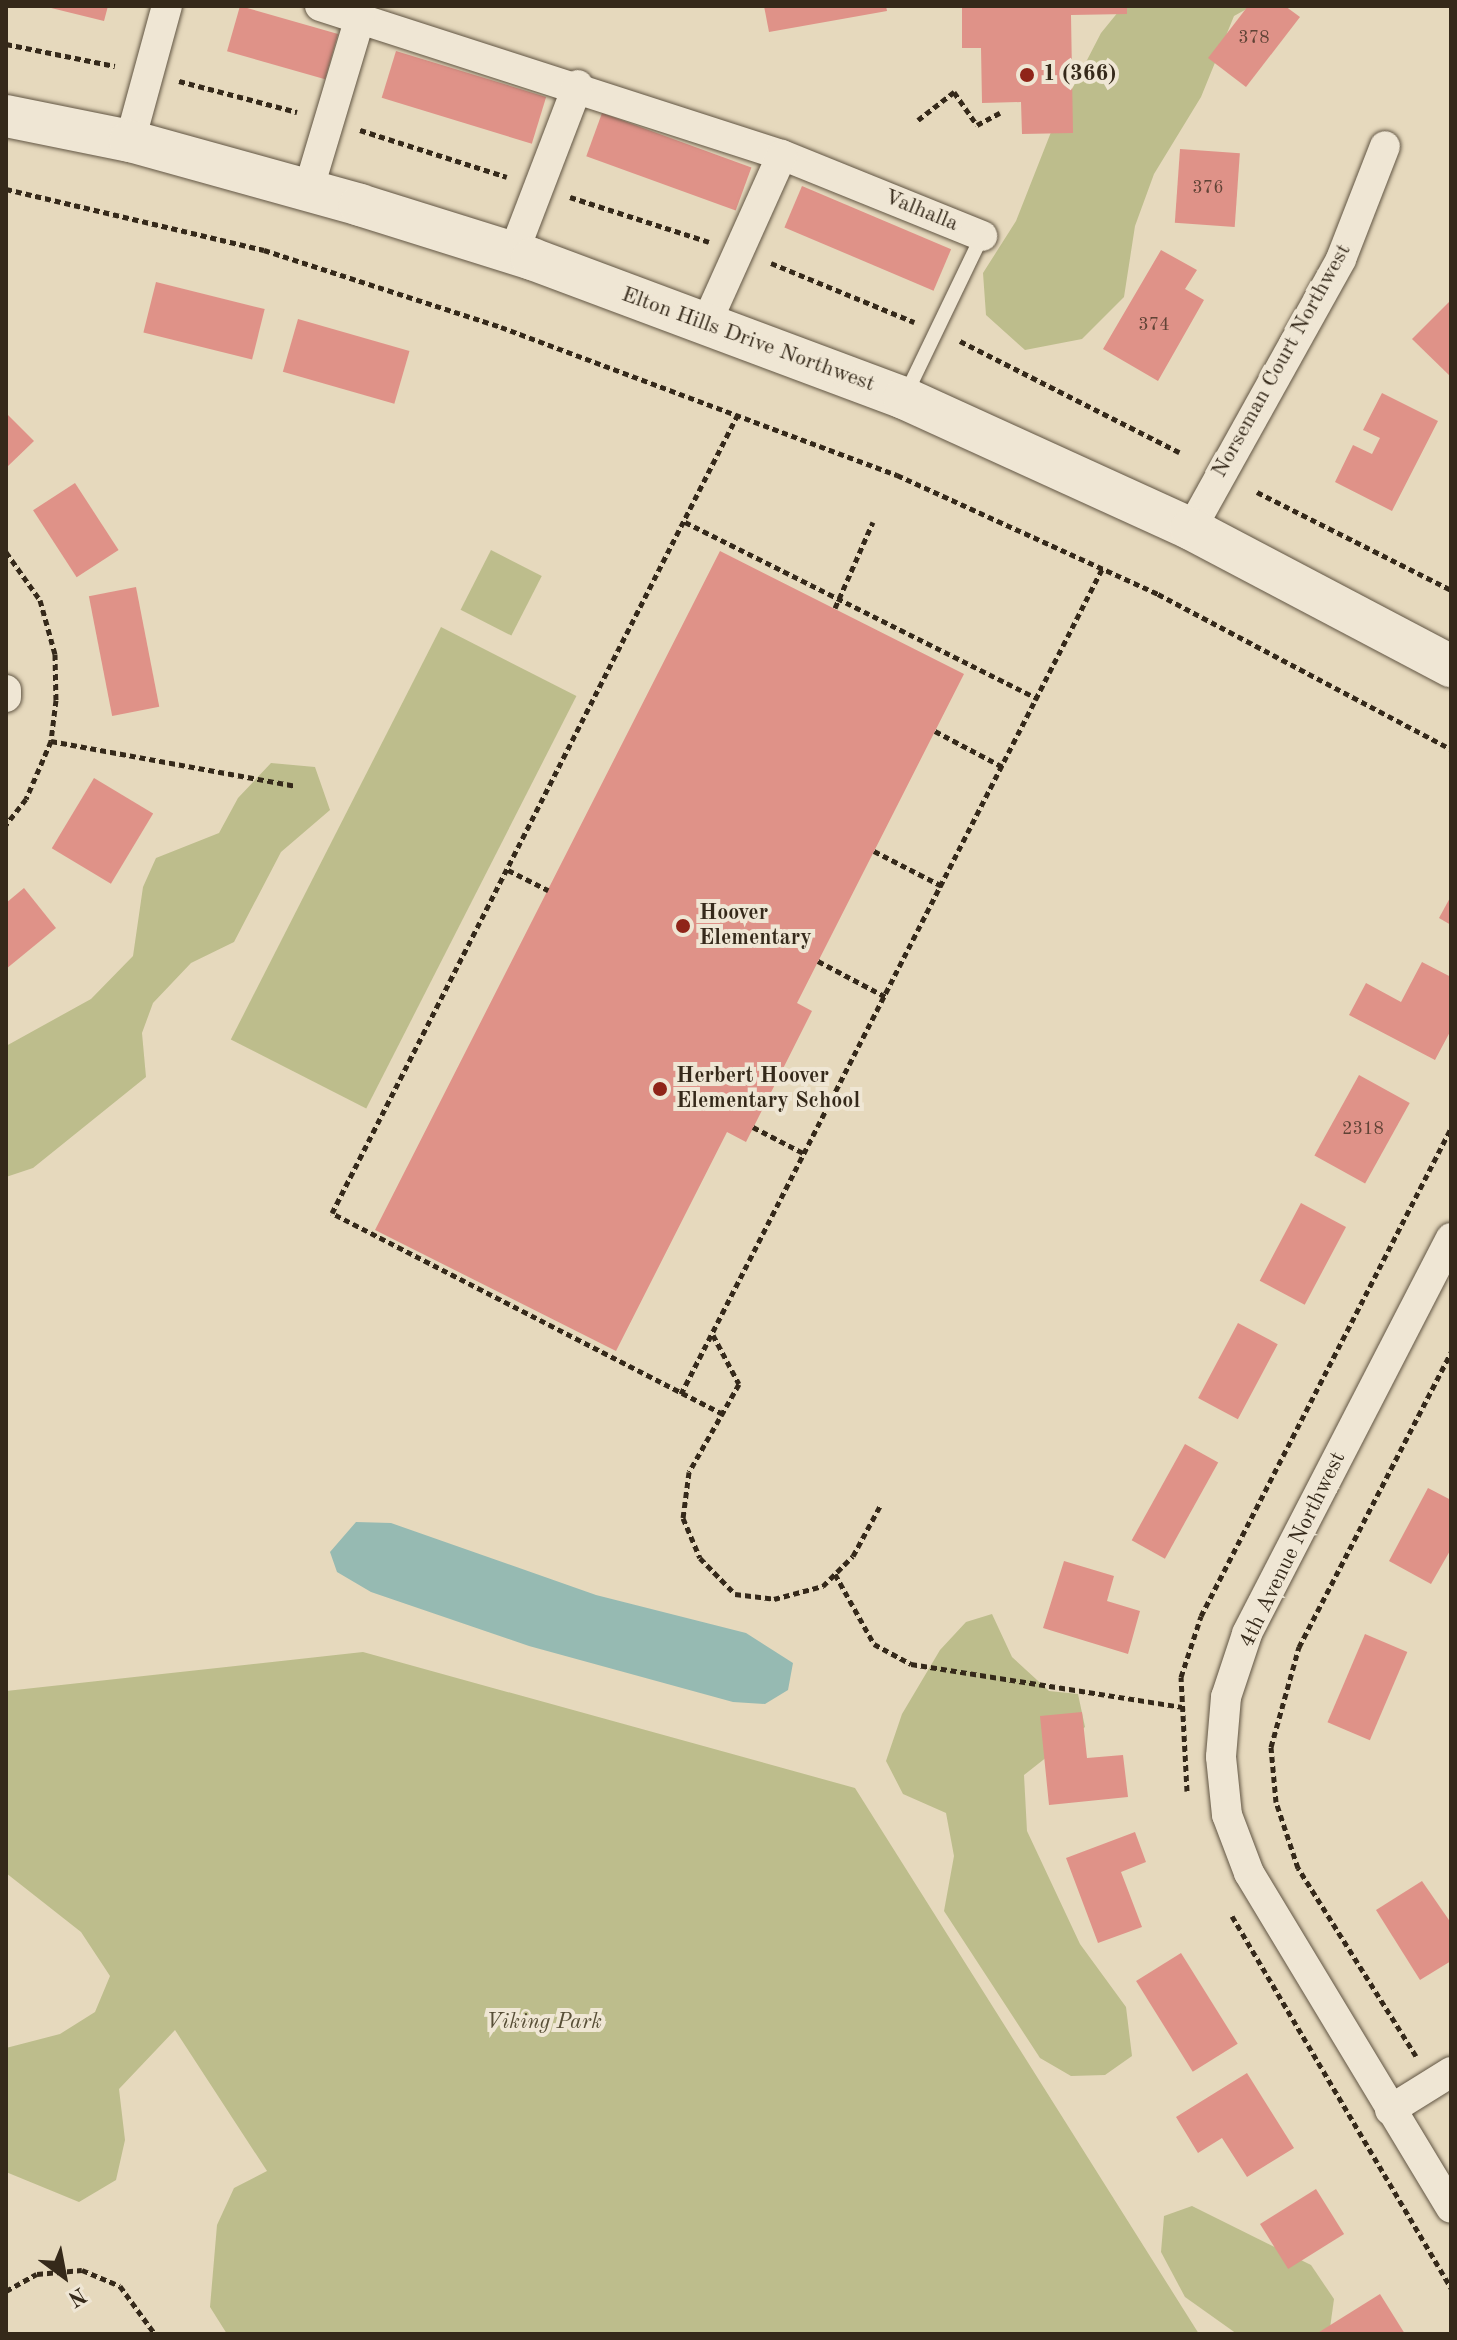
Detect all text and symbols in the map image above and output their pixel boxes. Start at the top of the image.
house number: 378 [1238,27,1270,49]
place label: 1 (366) [1043,62,1116,88]
marker: 1 (366) [1018,66,1036,84]
house number: 376 [1192,177,1224,199]
street label: Valhalla [880,184,962,238]
street label: Norseman Court Northwest [1207,240,1357,482]
street label: Elton Hills Drive Northwest [618,282,878,398]
house number: 374 [1138,314,1170,336]
place label: Hoover Elementary [699,900,812,952]
marker: Hoover Elementary [674,917,692,935]
place label: Herbert Hoover Elementary School [676,1063,860,1114]
marker: Herbert Hoover Elementary School [651,1080,669,1098]
house number: 2318 [1342,1118,1384,1140]
street label: 4th Avenue Northwest [1234,1448,1352,1652]
park label: Viking Park [486,2010,602,2036]
north arrow [24,2236,104,2316]
text: N [64,2283,90,2310]

